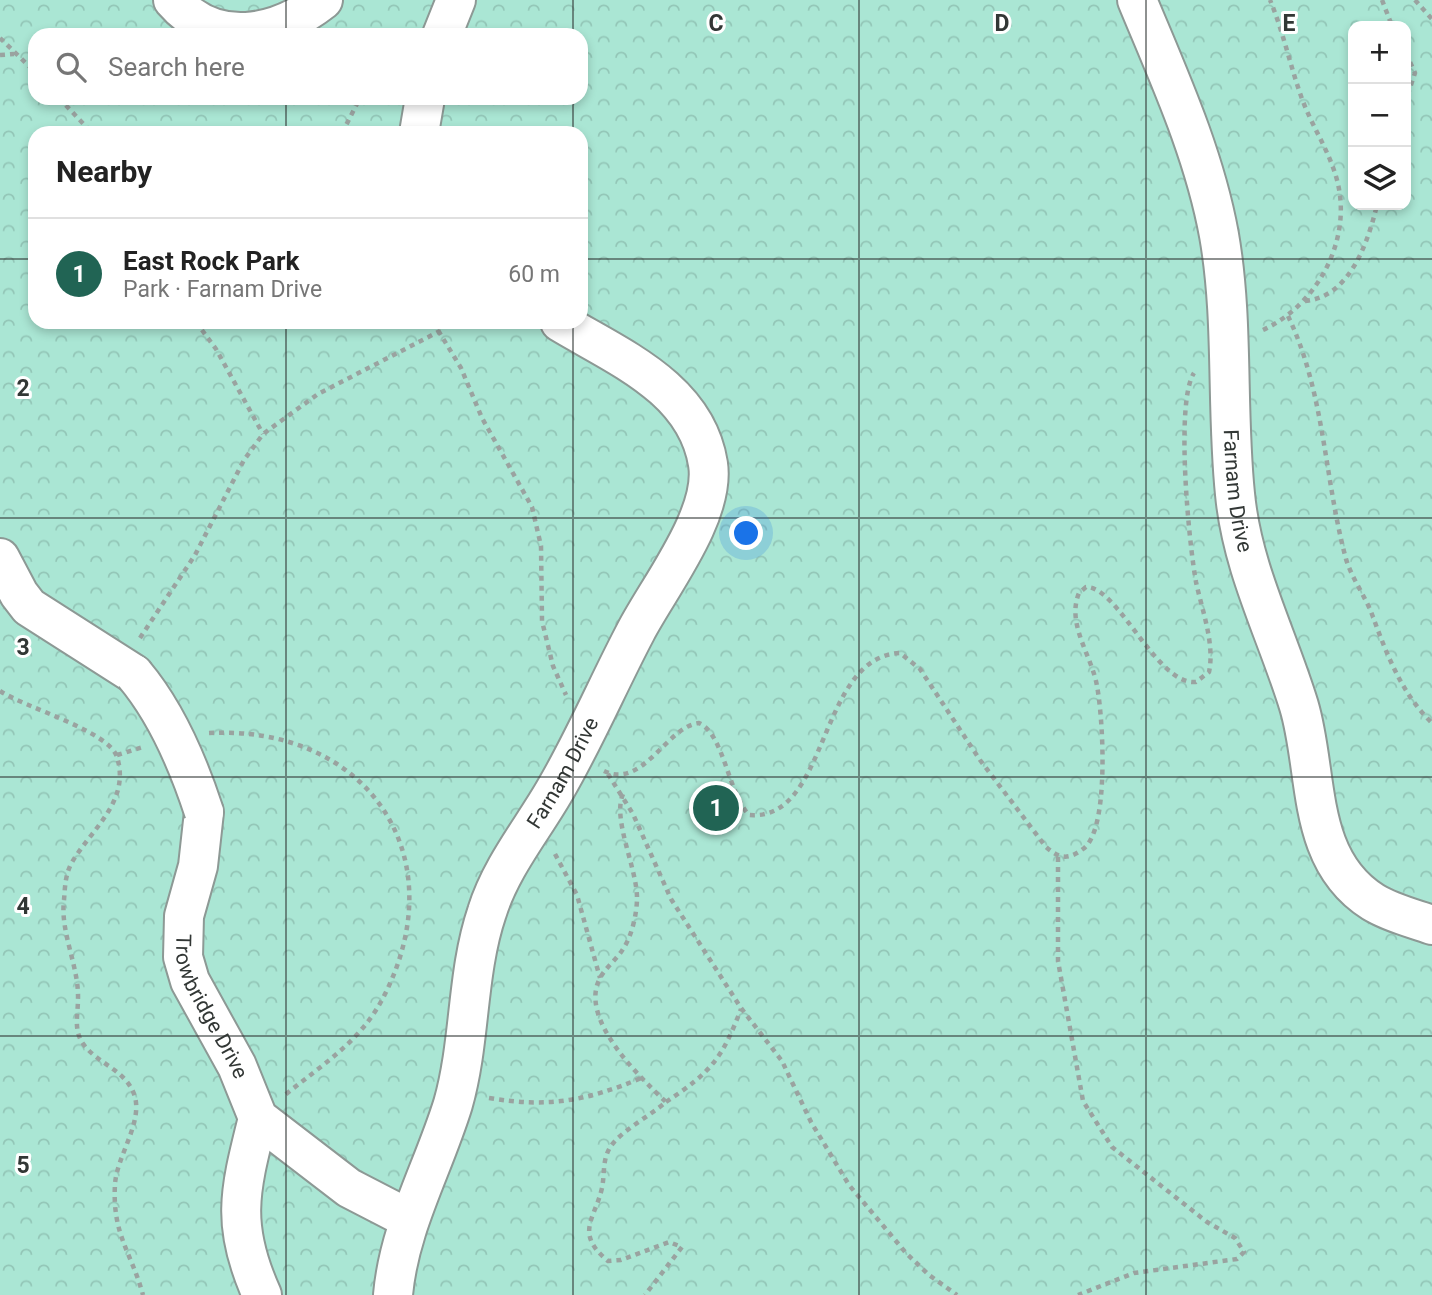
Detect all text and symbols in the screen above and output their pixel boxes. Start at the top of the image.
text: C [708,10,724,37]
text: D [995,10,1009,37]
text: E [1283,10,1296,37]
map controls [1348,21,1411,210]
button: + [1348,21,1411,84]
search box [28,28,588,105]
icon: search [52,48,90,86]
text: Search here [108,52,245,82]
button: − [1348,84,1411,147]
button: layers [1348,147,1411,210]
text: Nearby [56,154,152,189]
text: East Rock Park [123,246,299,276]
text: 1 [72,261,86,288]
text: 60 m [508,261,560,288]
text: Park · Farnam Drive [123,276,322,303]
text: 2 [16,375,30,402]
street label: Farnam Drive [1219,429,1257,555]
your location [729,516,763,550]
text: 3 [16,634,30,661]
street label: Farnam Drive [522,713,603,833]
pin: 1 [693,782,739,834]
text: 4 [16,893,30,920]
street label: Trowbridge Drive [170,934,253,1082]
text: 5 [16,1152,30,1179]

